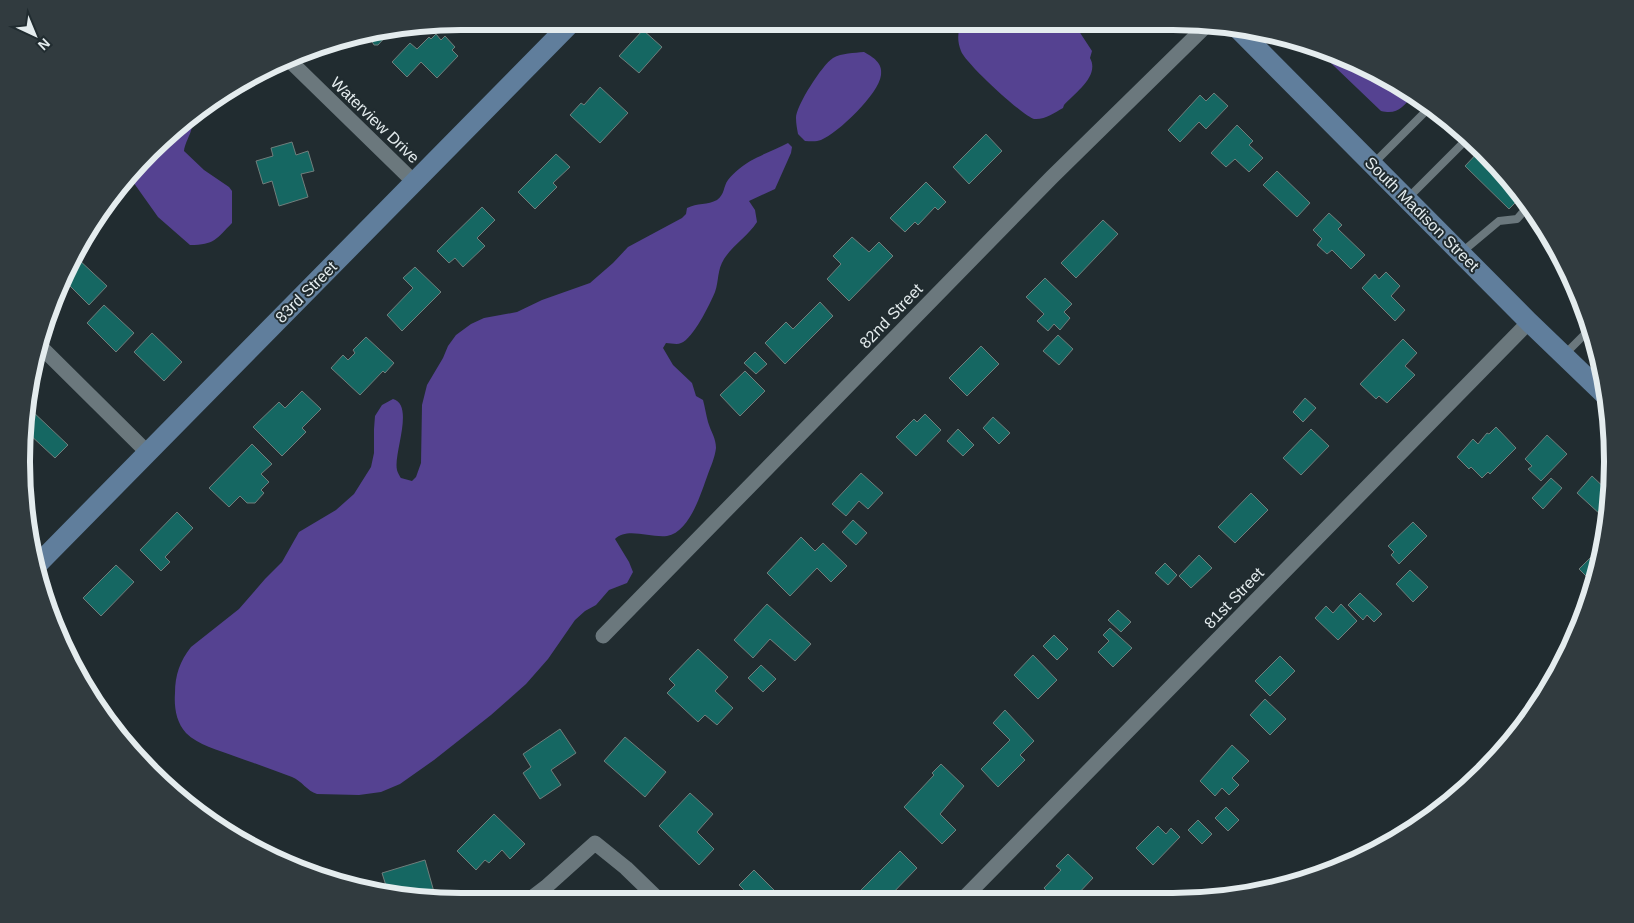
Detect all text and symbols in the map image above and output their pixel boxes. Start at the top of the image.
north arrow [10,10,60,60]
text: N [35,35,53,54]
street label: Waterview Drive [327,74,423,166]
street label: South Madison Street [1362,154,1483,275]
street label: 83rd Street [272,258,340,326]
street label: 82nd Street [856,280,926,352]
street label: 81st Street [1201,564,1267,632]

